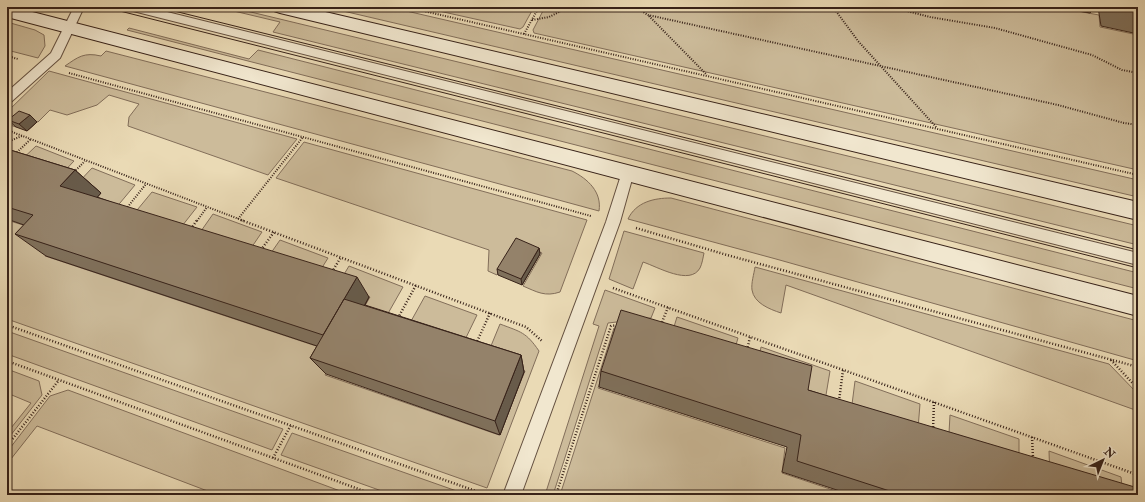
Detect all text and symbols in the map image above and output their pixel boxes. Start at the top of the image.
north arrow [1083,440,1123,480]
text: N [1101,444,1118,462]

